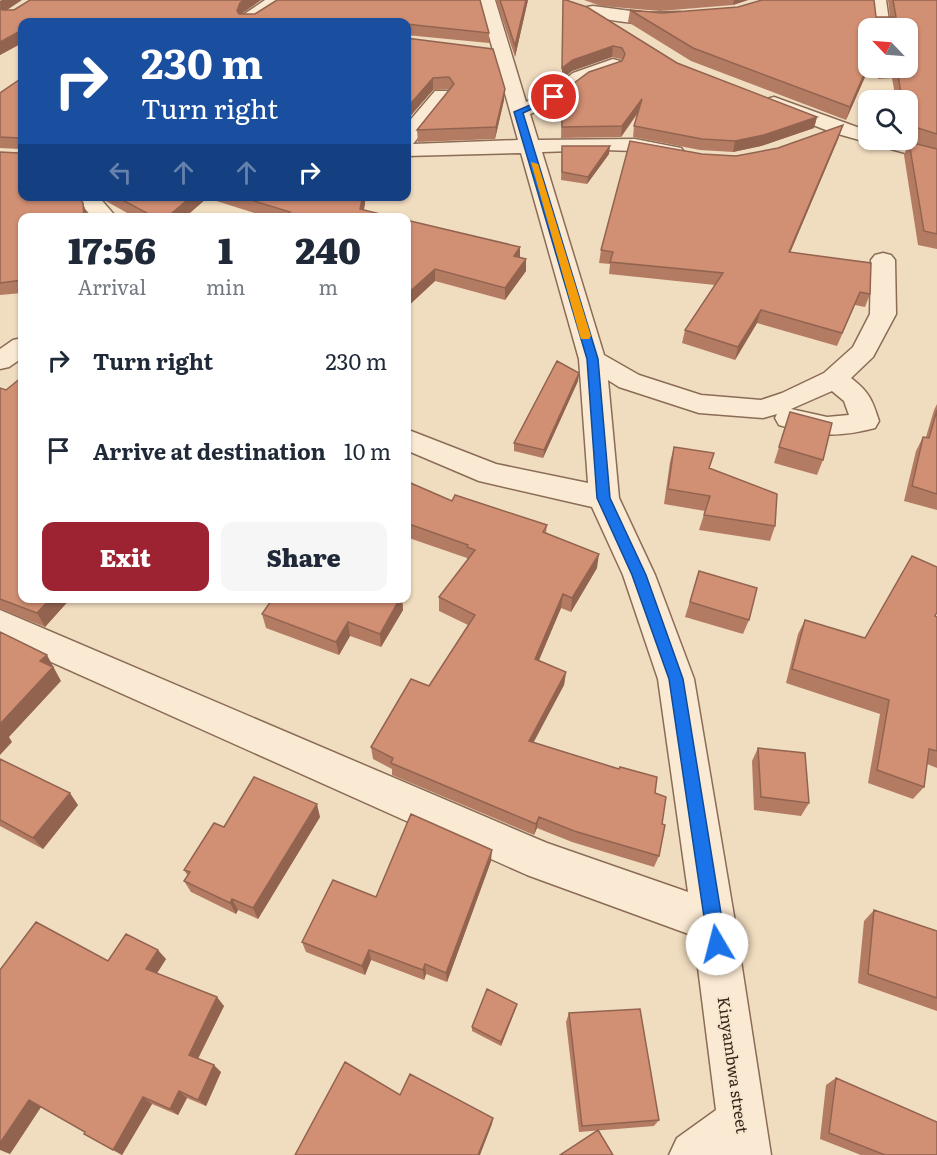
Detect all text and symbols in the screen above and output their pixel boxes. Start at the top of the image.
north arrow [858,18,918,78]
map controls [858,18,918,150]
text: 230 m [141,30,263,92]
icon: right [42,42,120,120]
pin [528,71,579,122]
icon: arrive [537,80,570,113]
text: Turn right [141,87,278,127]
button: search [858,90,918,150]
icon: left [104,156,137,189]
icon: ahead [167,156,200,189]
icon: ahead [230,156,263,189]
icon: right [293,156,326,189]
text: 17:56 [68,222,156,275]
text: 1 [218,222,233,275]
text: 240 [295,222,361,275]
text: Arrival [78,271,146,301]
text: min [206,271,245,301]
text: m [318,271,338,301]
icon: right [42,344,75,377]
text: Turn right [93,344,213,377]
text: 230 m [325,344,387,377]
icon: arrive [42,434,75,467]
text: Arrive at destination [93,434,326,467]
text: 10 m [344,434,391,467]
button: Exit [42,522,209,591]
button: Share [221,522,387,591]
position arrow [685,912,749,976]
street label: Kinyambwa street [713,995,756,1135]

